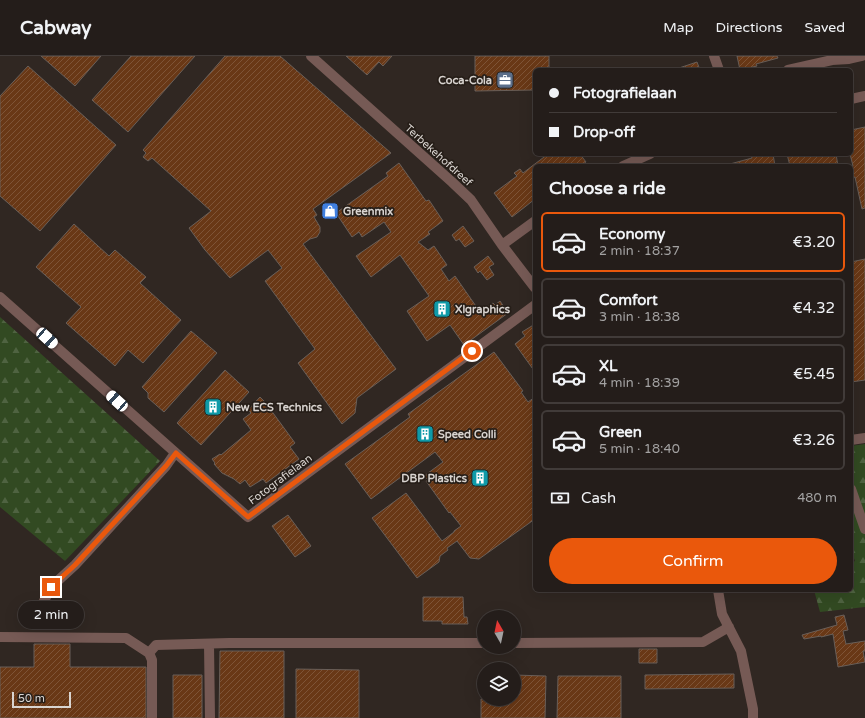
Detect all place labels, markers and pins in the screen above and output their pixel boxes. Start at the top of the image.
office icon: Coca-Cola [495,70,515,90]
place label: Coca-Cola [438,74,492,87]
shop icon: Greenmix [320,201,340,221]
place label: Greenmix [343,205,393,218]
building icon: Xlgraphics [432,299,452,319]
place label: Xlgraphics [455,303,511,317]
building icon: New ECS Technics [203,397,223,417]
place label: New ECS Technics [226,401,323,414]
building icon: Speed Colli [415,424,435,444]
place label: Speed Colli [438,428,497,442]
building icon: DBP Plastics [470,468,490,488]
place label: DBP Plastics [401,472,468,485]

